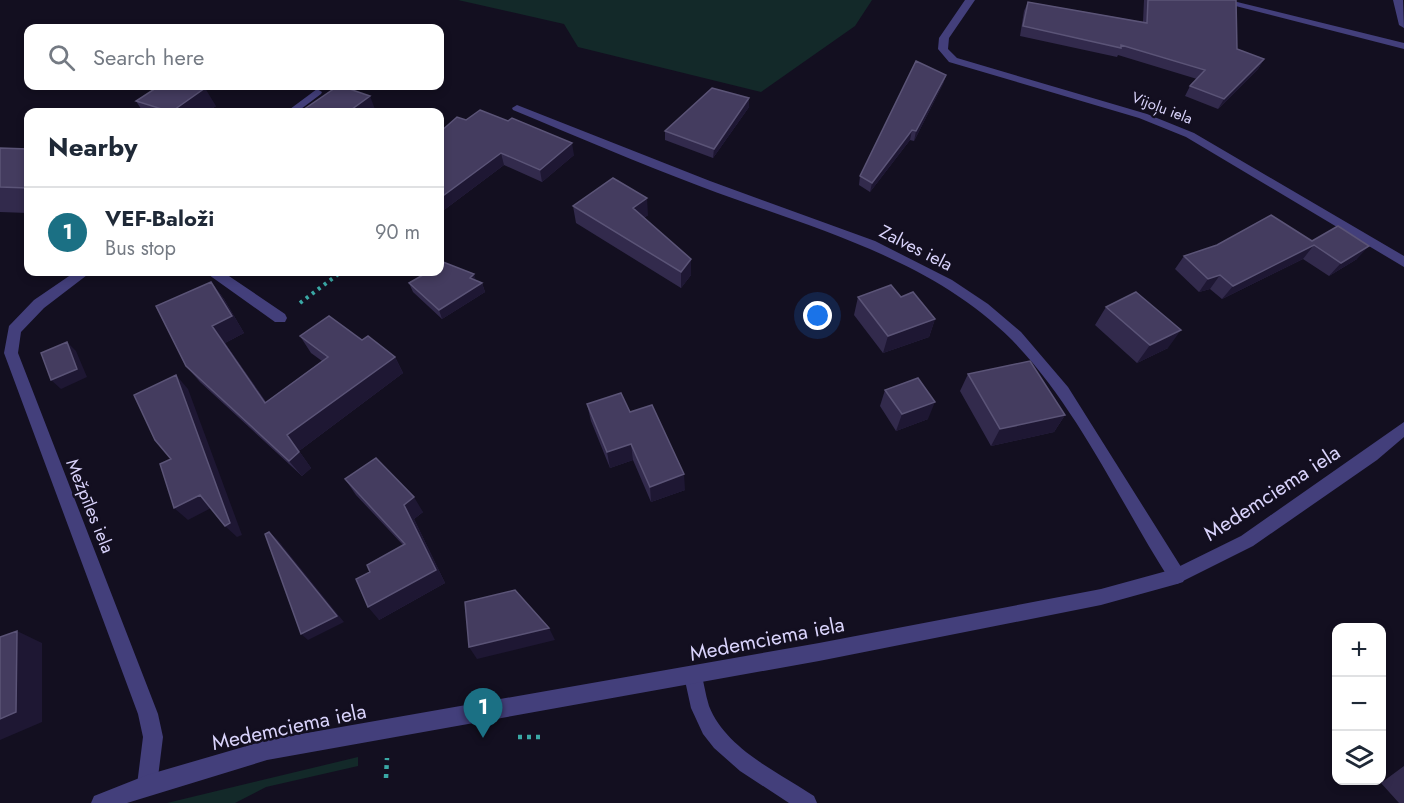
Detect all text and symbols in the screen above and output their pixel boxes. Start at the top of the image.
search box [24,24,444,90]
icon: search [45,41,78,74]
text: Search here [93,41,204,73]
street label: Vijoļu iela [1128,86,1196,130]
text: Nearby [48,128,137,166]
text: VEF-Baloži [105,202,214,234]
text: 1 [62,218,73,247]
text: 90 m [375,218,420,247]
street label: Zalves iela [875,218,957,278]
text: Bus stop [105,234,176,263]
your location [803,301,832,330]
street label: Medemciema iela [1198,438,1346,548]
street label: Mežpīles iela [59,455,121,557]
street label: Medemciema iela [687,609,847,669]
map controls [1332,623,1386,785]
button: + [1332,623,1386,677]
button: − [1332,677,1386,731]
pin: 1 [464,688,502,738]
street label: Medemciema iela [209,696,369,758]
button: layers [1332,731,1386,785]

